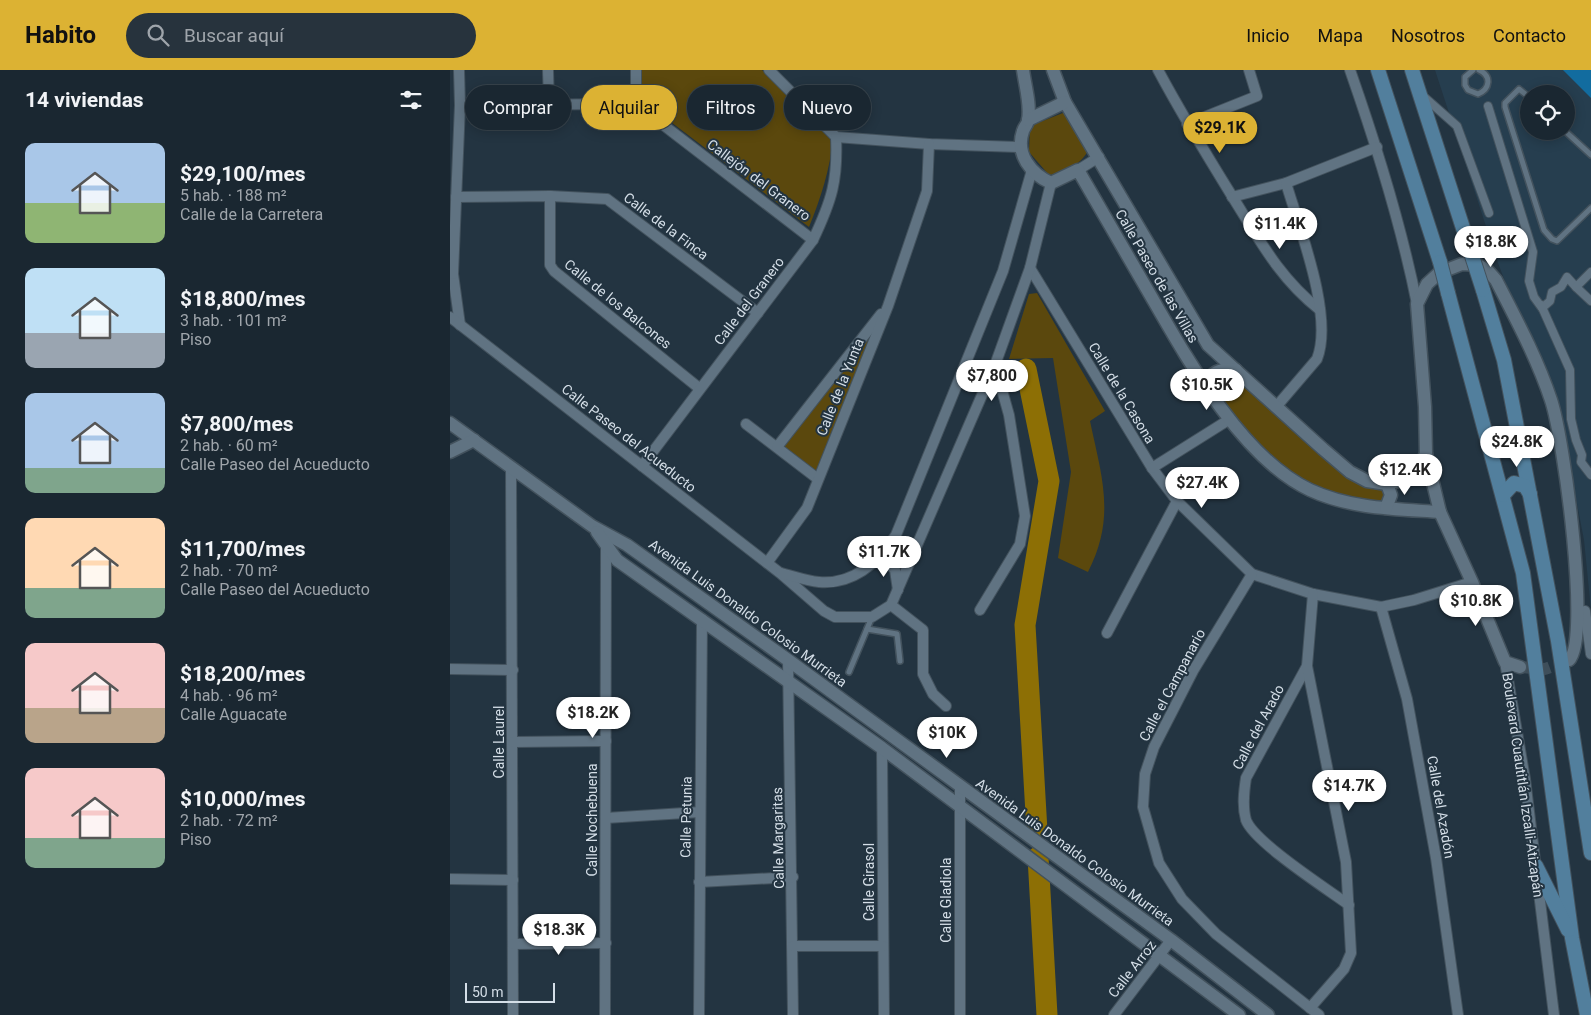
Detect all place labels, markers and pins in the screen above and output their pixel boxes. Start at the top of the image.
pin: $29.1K [1179,112,1261,154]
pin: $11.4K [1239,208,1321,250]
pin: $18.8K [1450,226,1532,268]
pin: $7,800 [951,360,1033,402]
pin: $10.5K [1166,368,1248,411]
pin: $24.8K [1476,426,1558,468]
pin: $12.4K [1364,454,1446,496]
pin: $27.4K [1161,466,1243,509]
pin: $11.7K [843,536,925,578]
pin: $10.8K [1435,584,1517,627]
pin: $18.2K [552,696,634,739]
pin: $10K [917,716,977,759]
pin: $14.7K [1308,770,1390,812]
pin: $18.3K [518,914,600,956]

